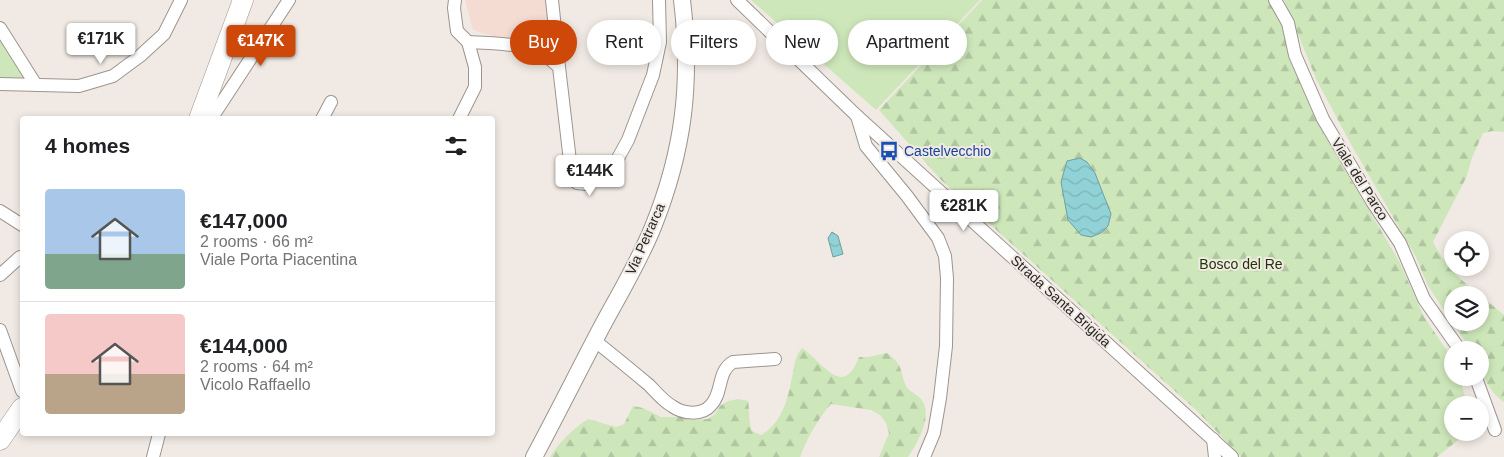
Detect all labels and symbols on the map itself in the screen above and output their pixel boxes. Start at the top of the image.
pin: €171K [66,22,136,65]
pin: €147K [226,24,296,67]
street label: Viale del Parco [1328,135,1392,223]
bus stop icon: Castelvecchio [878,140,900,162]
place label: Castelvecchio [904,143,991,159]
pin: €144K [555,154,625,197]
pin: €281K [929,190,999,232]
street label: Via Petrarca [622,200,668,277]
street label: Strada Santa Brigida [1008,252,1115,350]
park label: Bosco del Re [1199,256,1283,272]

